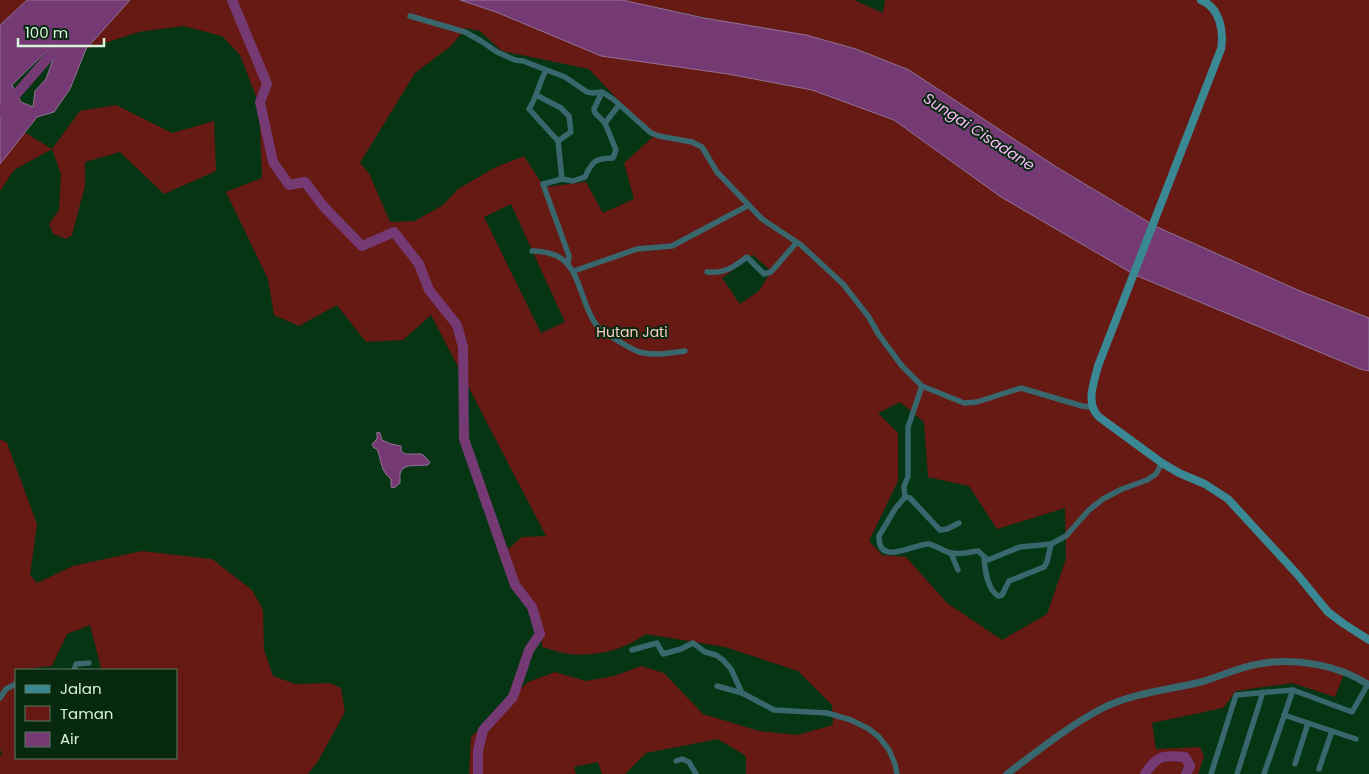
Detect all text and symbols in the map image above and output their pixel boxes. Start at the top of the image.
scale bar [18,15,104,47]
text: 100 m [25,22,68,43]
water label: Sungai Cisadane [920,88,1039,175]
park label: Hutan Jati [596,322,668,342]
legend [15,669,178,759]
text: Jalan [60,678,102,699]
text: Taman [60,703,113,724]
text: Air [60,728,80,749]

